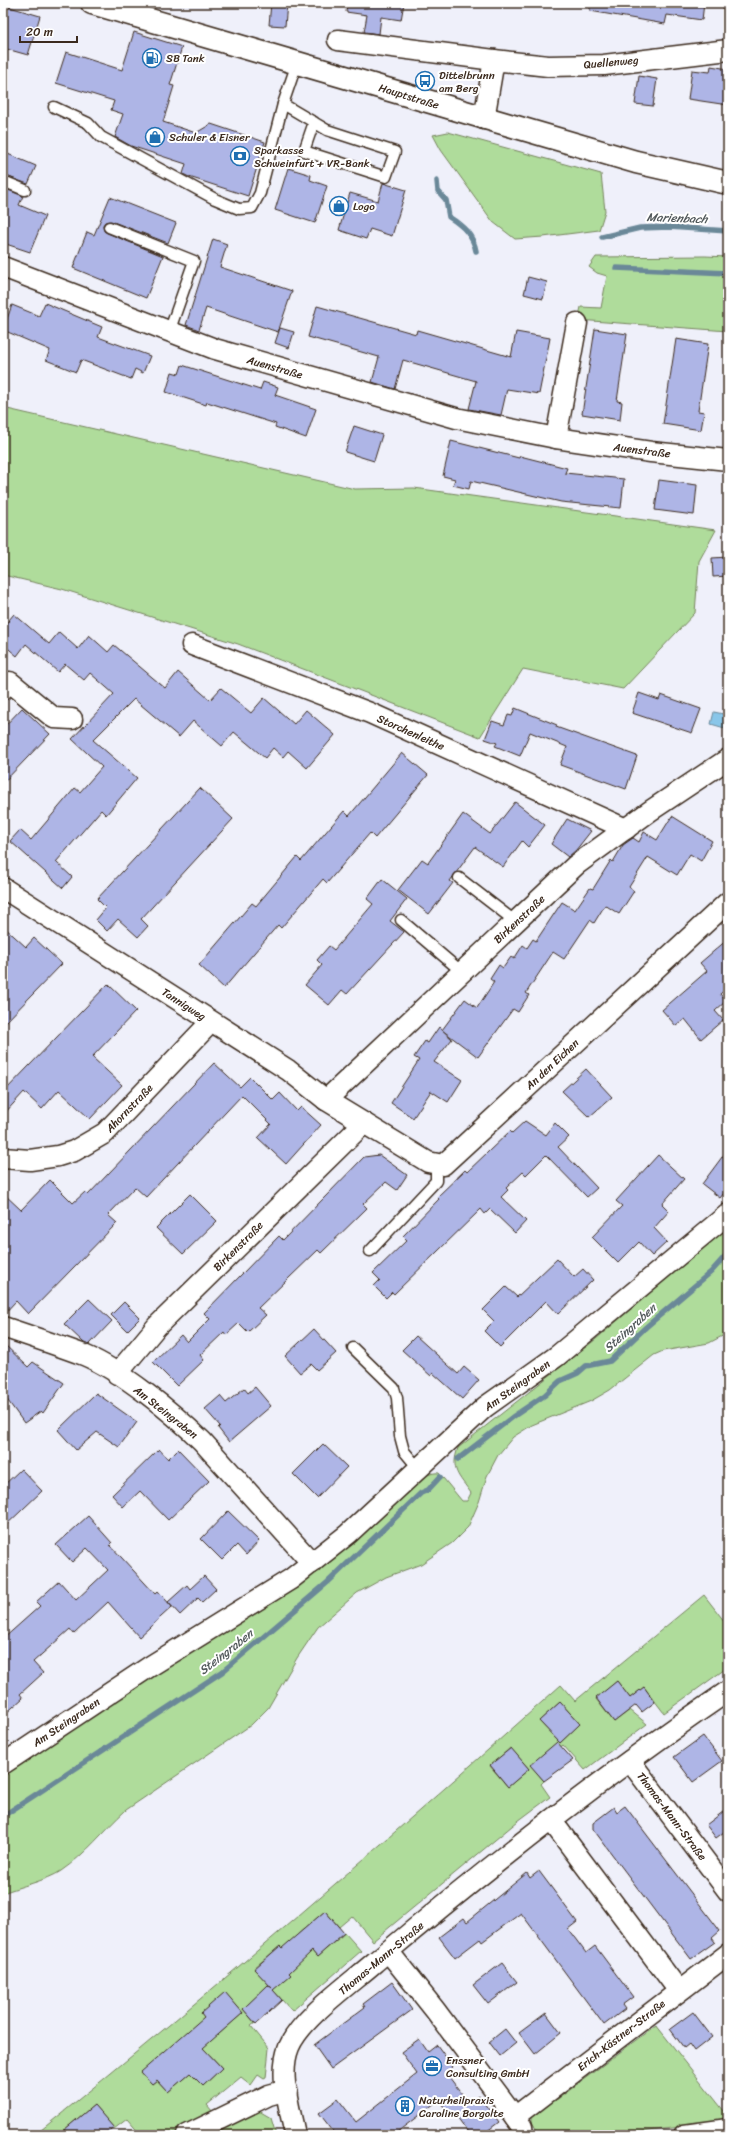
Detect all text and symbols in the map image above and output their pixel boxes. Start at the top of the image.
scale bar [20,18,77,44]
text: 20 m [26,21,53,43]
fuel station icon: SB Tank [141,47,163,69]
place label: SB Tank [166,49,205,68]
street label: Quellenweg [583,51,640,74]
place label: Dittelbrunn am Berg [439,66,495,98]
bus stop icon: Dittelbrunn am Berg [414,70,436,92]
street label: Hauptstraße [376,78,442,115]
shop icon: Schuler & Eisner [144,126,166,148]
place label: Schuler & Eisner [169,128,251,147]
place label: Sparkasse Schweinfurt + VR-Bank [254,141,370,173]
bank icon: Sparkasse Schweinfurt + VR-Bank [229,145,251,167]
shop icon: Logo [328,195,350,217]
place label: Logo [353,197,375,216]
water label: Marienbach [646,206,710,230]
street label: Auenstraße [244,350,305,385]
street label: Auenstraße [611,437,672,463]
street label: Storchenleithe [374,709,448,756]
street label: Birkenstraße [489,890,550,949]
street label: Tannigweg [158,983,210,1026]
street label: An den Eichen [520,1034,584,1095]
street label: Ahornstraße [100,1079,158,1138]
street label: Birkenstraße [209,1216,268,1276]
water label: Steingraben [599,1297,663,1358]
street label: Am Steingraben [479,1355,554,1417]
street label: Am Steingraben [128,1380,202,1444]
water label: Steingraben [194,1622,259,1681]
street label: Am Steingraben [28,1693,104,1753]
street label: Thomas-Mann-Straße [632,1768,712,1865]
street label: Thomas-Mann-Straße [334,1916,429,2000]
street label: Erich-Kästner-Straße [573,1994,670,2076]
place label: Enssner Consulting GmbH [446,2051,530,2083]
office icon: Enssner Consulting GmbH [421,2055,443,2077]
place label: Naturheilpraxis Caroline Borgolte [419,2091,504,2123]
building icon: Naturheilpraxis Caroline Borgolte [394,2095,416,2117]

